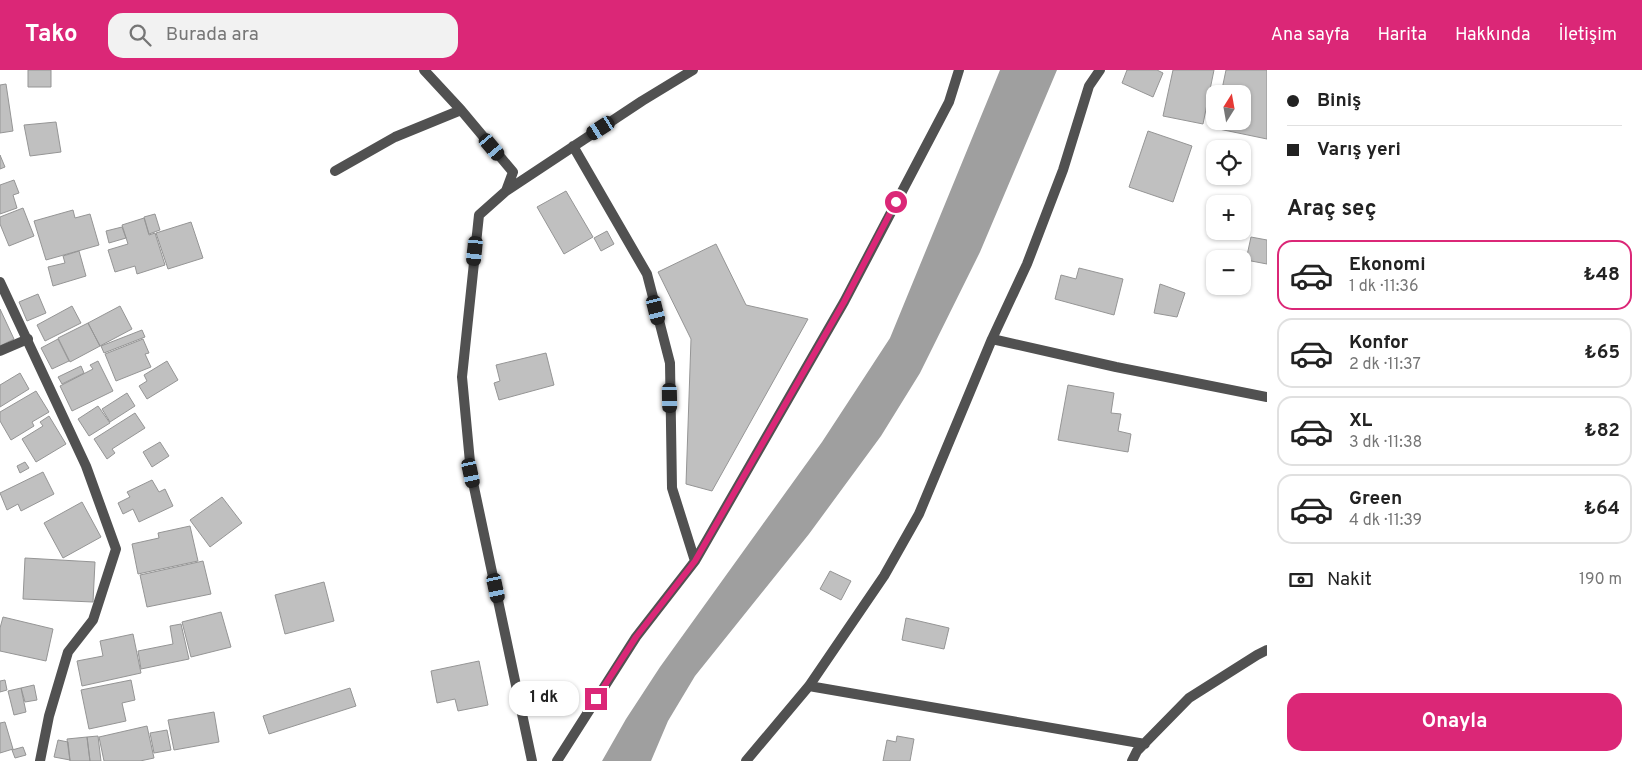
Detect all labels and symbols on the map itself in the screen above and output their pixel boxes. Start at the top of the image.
north arrow [1206,85,1251,130]
car [584,114,617,142]
car [476,131,507,163]
route start [885,191,907,213]
car [465,235,484,267]
car [645,294,666,326]
car [662,383,677,413]
car [460,457,481,489]
car [485,572,506,604]
callout: 1 dk [508,682,578,716]
route end [585,688,607,710]

